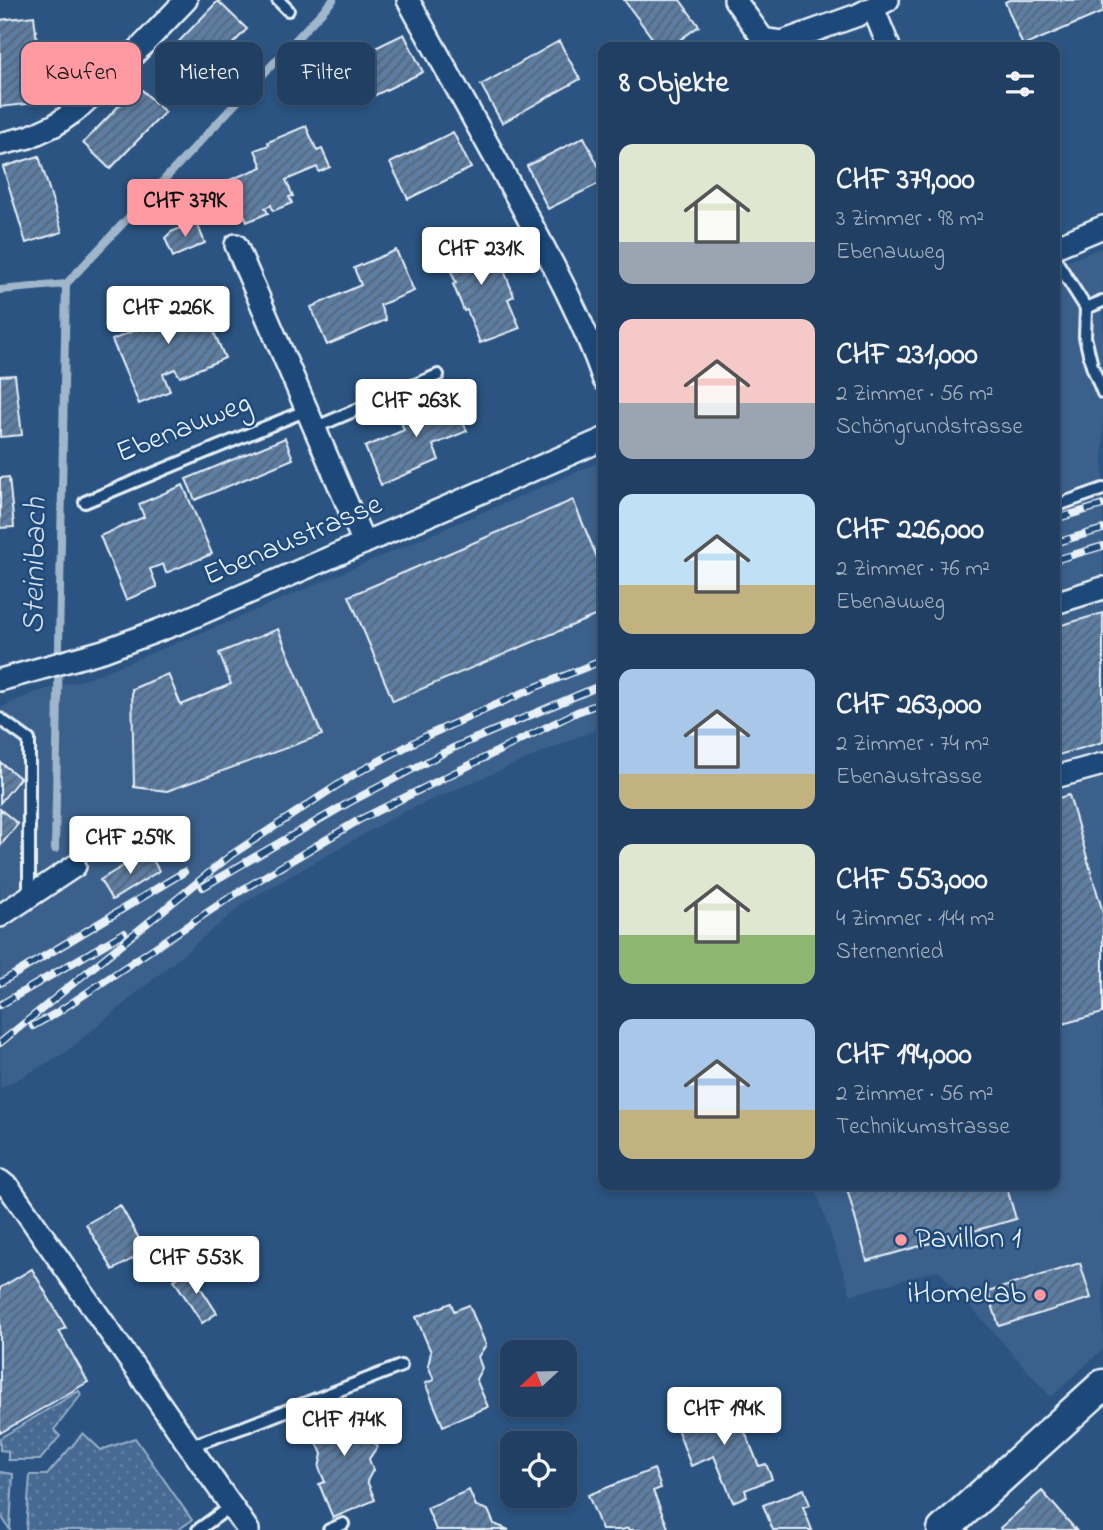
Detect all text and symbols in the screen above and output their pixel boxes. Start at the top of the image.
chip: Kaufen [21,42,141,105]
chip: Mieten [155,42,263,105]
chip: Filter [277,42,375,105]
text: 8 Objekte [619,62,729,106]
icon: filters [1001,65,1039,103]
text: CHF 379,000 [836,159,975,203]
icon: home [675,172,759,256]
pin: CHF 379K [113,180,257,239]
text: CHF 379K [143,185,227,218]
text: 3 Zimmer · 98 m² [836,203,984,236]
pin: CHF 231K [409,228,553,287]
text: CHF 231K [438,233,524,266]
text: Ebenauweg [836,236,945,269]
pin: CHF 226K [96,286,240,346]
text: CHF 226K [123,292,213,325]
text: CHF 231,000 [836,334,978,378]
icon: home [675,347,759,431]
text: 2 Zimmer · 56 m² [836,378,994,411]
pin: CHF 263K [344,380,488,439]
street label: Ebenauweg [110,382,258,476]
text: CHF 263K [372,385,460,418]
text: Schöngrundstrasse [836,411,1023,444]
street label: Ebenaustrasse [197,483,390,598]
water label: Steinibach [11,497,61,635]
text: CHF 226,000 [836,509,984,553]
icon: home [675,522,759,606]
text: 2 Zimmer · 76 m² [836,553,990,586]
text: Ebenauweg [836,586,945,619]
text: CHF 263,000 [836,684,981,728]
icon: home [675,697,759,781]
text: 2 Zimmer · 74 m² [836,728,989,761]
text: Ebenaustrasse [836,761,982,794]
pin: CHF 259K [58,816,202,876]
text: CHF 259K [85,822,175,855]
text: CHF 553,000 [836,859,988,903]
icon: home [675,872,759,956]
text: 4 Zimmer · 144 m² [836,903,995,936]
text: Sternenried [836,936,943,969]
text: CHF 194,000 [836,1034,972,1078]
icon: home [675,1047,759,1131]
text: 2 Zimmer · 56 m² [836,1078,994,1111]
text: Technikumstrasse [836,1111,1010,1144]
place label: Pavillon 1 [915,1218,1021,1262]
marker: Pavillon 1 [893,1232,909,1248]
pin: CHF 553K [124,1236,268,1296]
text: CHF 553K [149,1242,243,1275]
place label: iHomeLab [908,1273,1026,1317]
marker: iHomeLab [1032,1287,1048,1303]
north arrow [500,1340,578,1418]
map controls [500,1340,577,1508]
pin: CHF 194K [652,1388,796,1447]
text: CHF 194K [683,1393,765,1426]
pin: CHF 174K [272,1398,416,1458]
text: CHF 174K [302,1404,386,1437]
button: locate [500,1431,577,1508]

